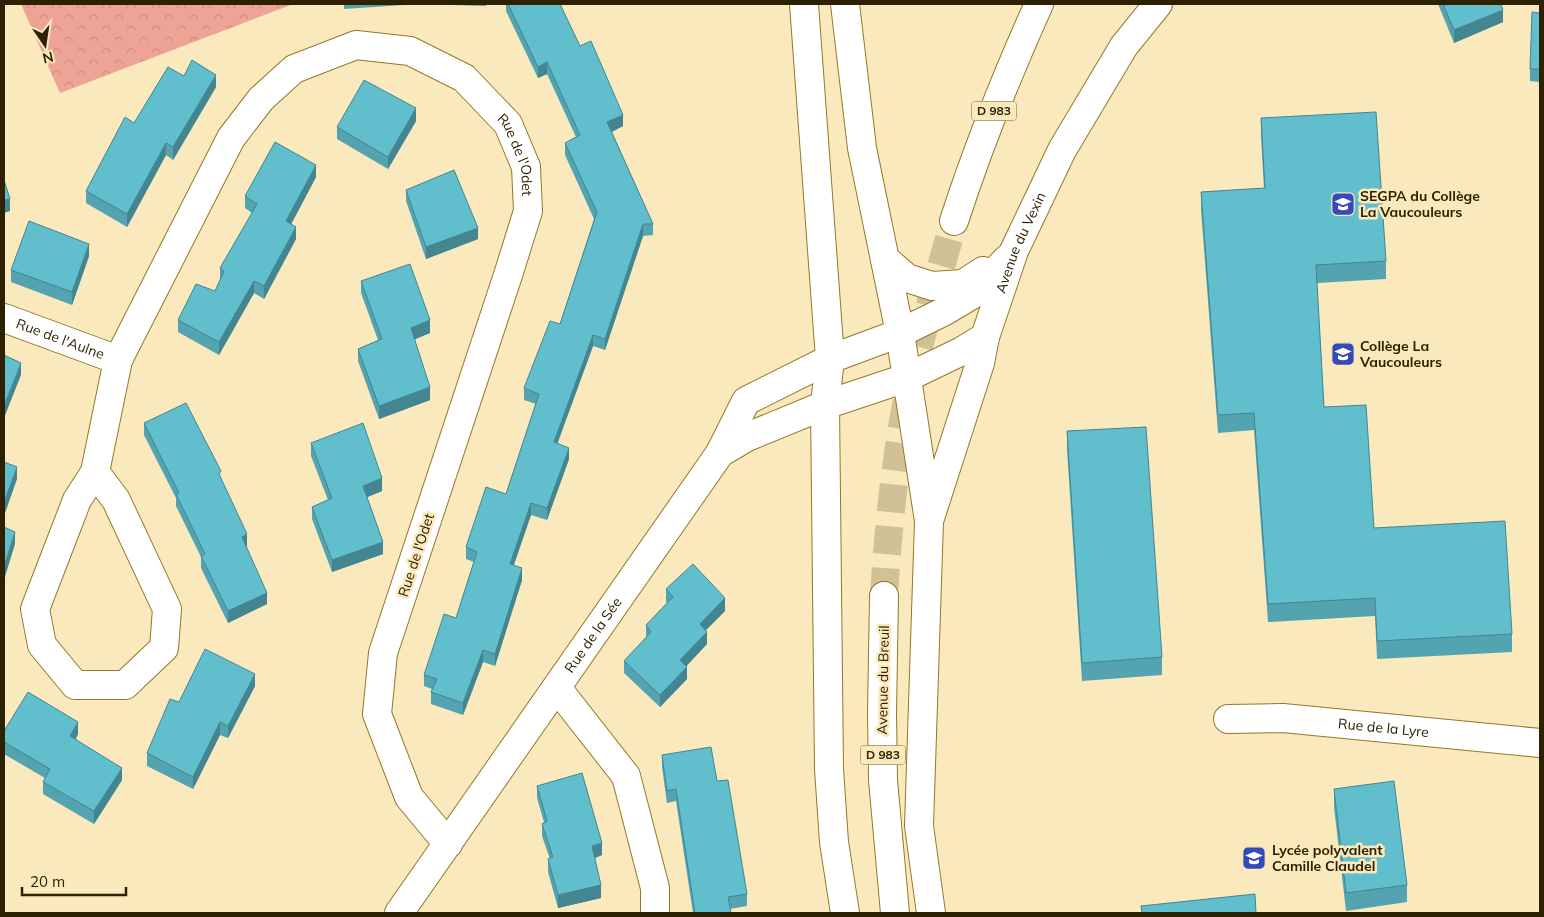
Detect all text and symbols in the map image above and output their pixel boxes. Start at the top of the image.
north arrow [20,20,70,70]
text: N [41,48,55,68]
road number: D 983 [972,102,1016,120]
street label: Rue de l'Odet [494,110,536,196]
place label: SEGPA du Collège La Vaucouleurs [1360,187,1480,221]
street label: Avenue du Vexin [991,189,1050,296]
school or university icon: SEGPA du Collège La Vaucouleurs [1330,191,1356,217]
street label: Rue de l'Aulne [14,314,107,363]
place label: Collège La Vaucouleurs [1359,337,1442,371]
school or university icon: Collège La Vaucouleurs [1330,341,1356,367]
street label: Rue de l'Odet [394,511,438,599]
street label: Rue de la Sée [560,594,626,676]
street label: Avenue du Breuil [873,625,893,735]
street label: Rue de la Lyre [1337,714,1430,741]
road number: D 983 [860,746,906,764]
place label: Lycée polyvalent Camille Claudel [1272,841,1383,875]
school or university icon: Lycée polyvalent Camille Claudel [1241,845,1267,871]
scale bar [22,864,126,896]
text: 20 m [30,872,65,891]

